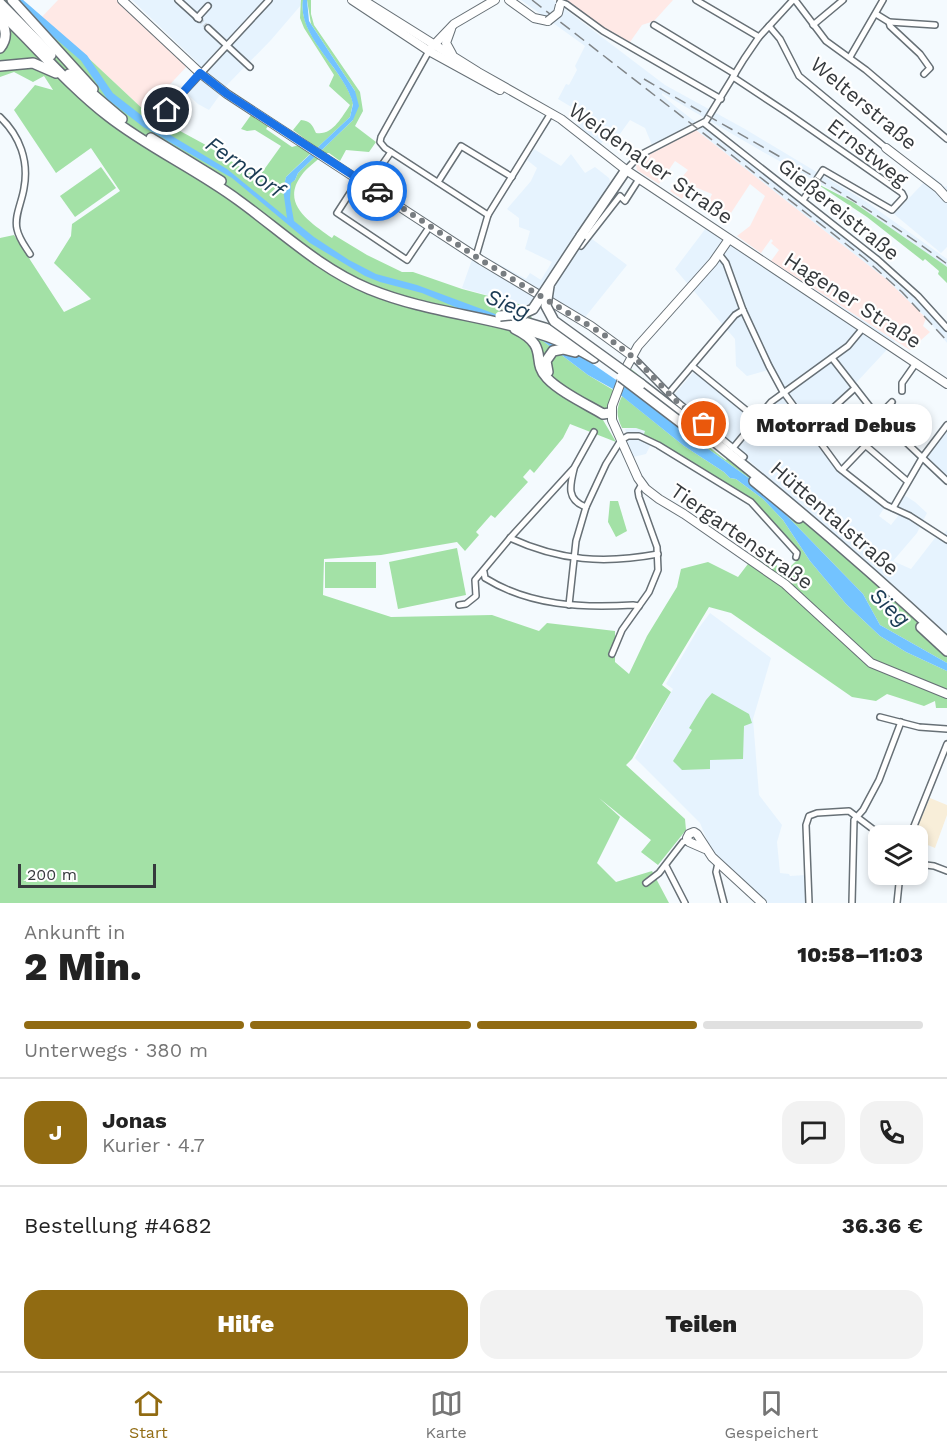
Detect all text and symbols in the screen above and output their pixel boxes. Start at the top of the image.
street label: Welterstraße [806,51,922,155]
pin [141,84,192,135]
icon: home [150,93,183,126]
street label: Weidenauer Straße [564,97,738,229]
street label: Ernstweg [823,113,914,192]
water label: Ferndorf [201,131,291,204]
street label: Gießereistraße [773,152,905,266]
courier [347,161,407,221]
icon: car [361,175,394,208]
street label: Hagener Straße [780,246,926,354]
water label: Sieg [482,284,534,324]
pin [678,398,729,449]
callout: Motorrad Debus [740,403,932,445]
icon: bag [687,407,720,440]
text: Motorrad Debus [756,413,916,437]
street label: Hüttentalstraße [766,456,904,580]
street label: Tiergartenstraße [666,478,818,594]
water label: Sieg [865,582,915,632]
map controls [868,825,928,885]
button: layers [868,825,928,885]
scale bar [18,861,156,888]
text: 200 m [27,865,77,884]
text: Ankunft in [24,920,125,944]
text: 10:58–11:03 [797,942,923,967]
text: 2 Min. [24,944,142,989]
text: Unterwegs · 380 m [24,1038,208,1062]
button: chat [782,1101,845,1164]
button: phone [860,1101,923,1164]
text: Jonas [102,1108,167,1133]
text: J [49,1120,62,1145]
text: Kurier · 4.7 [102,1133,205,1157]
text: Bestellung #4682 [24,1213,212,1238]
text: 36.36 € [842,1213,923,1238]
button: Hilfe [24,1290,468,1359]
button: Teilen [480,1290,923,1359]
tab: Start [129,1387,168,1442]
tab: Karte [425,1387,467,1442]
tab: Gespeichert [724,1387,818,1442]

